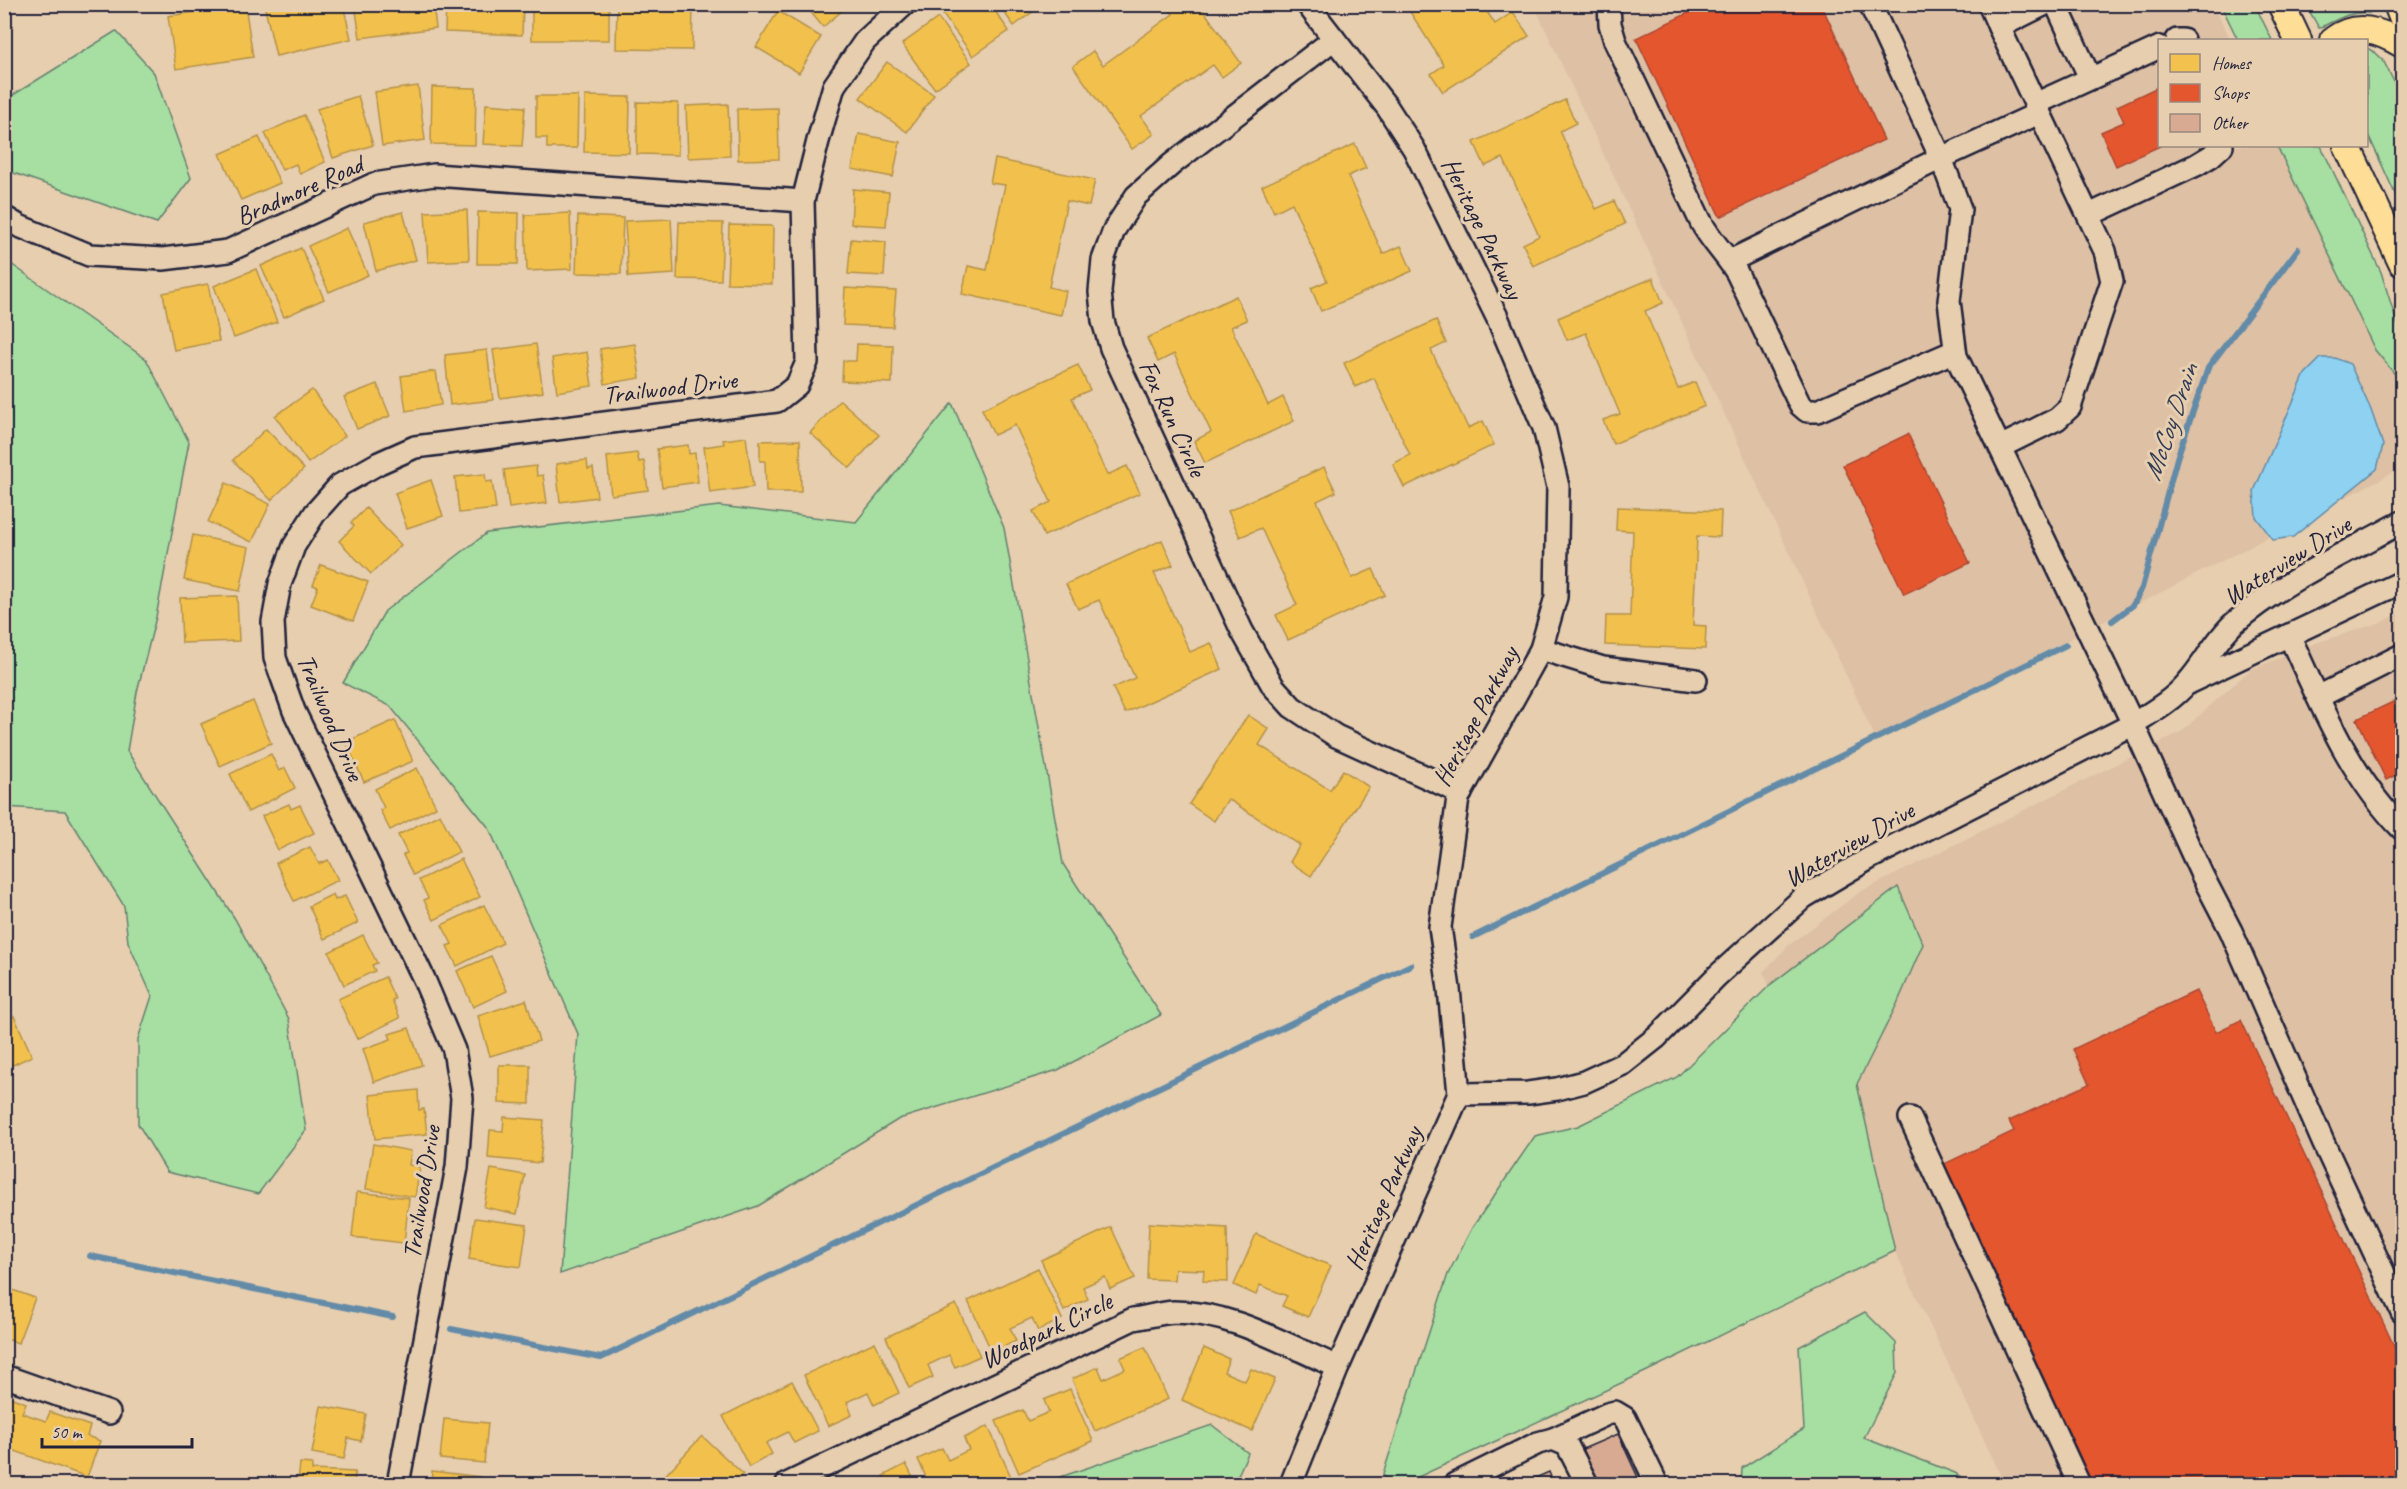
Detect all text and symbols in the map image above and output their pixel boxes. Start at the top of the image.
legend [2158,39,2368,147]
text: Homes [2212,52,2252,74]
text: Shops [2212,82,2251,104]
text: Other [2212,112,2249,134]
street label: Bradmore Road [231,146,371,233]
street label: Heritage Parkway [1434,152,1532,306]
street label: Fox Run Circle [1131,355,1215,484]
water label: McCoy Drain [2134,358,2206,485]
street label: Trailwood Drive [601,363,740,412]
street label: Waterview Drive [2217,507,2359,613]
street label: Heritage Parkway [1425,639,1527,792]
street label: Trailwood Drive [289,649,373,787]
street label: Waterview Drive [1778,793,1921,895]
street label: Heritage Parkway [1337,1119,1431,1275]
street label: Trailwood Drive [395,1122,449,1261]
street label: Woodpark Circle [975,1284,1119,1376]
scale bar [42,1411,192,1449]
text: 50 m [51,1421,84,1443]

